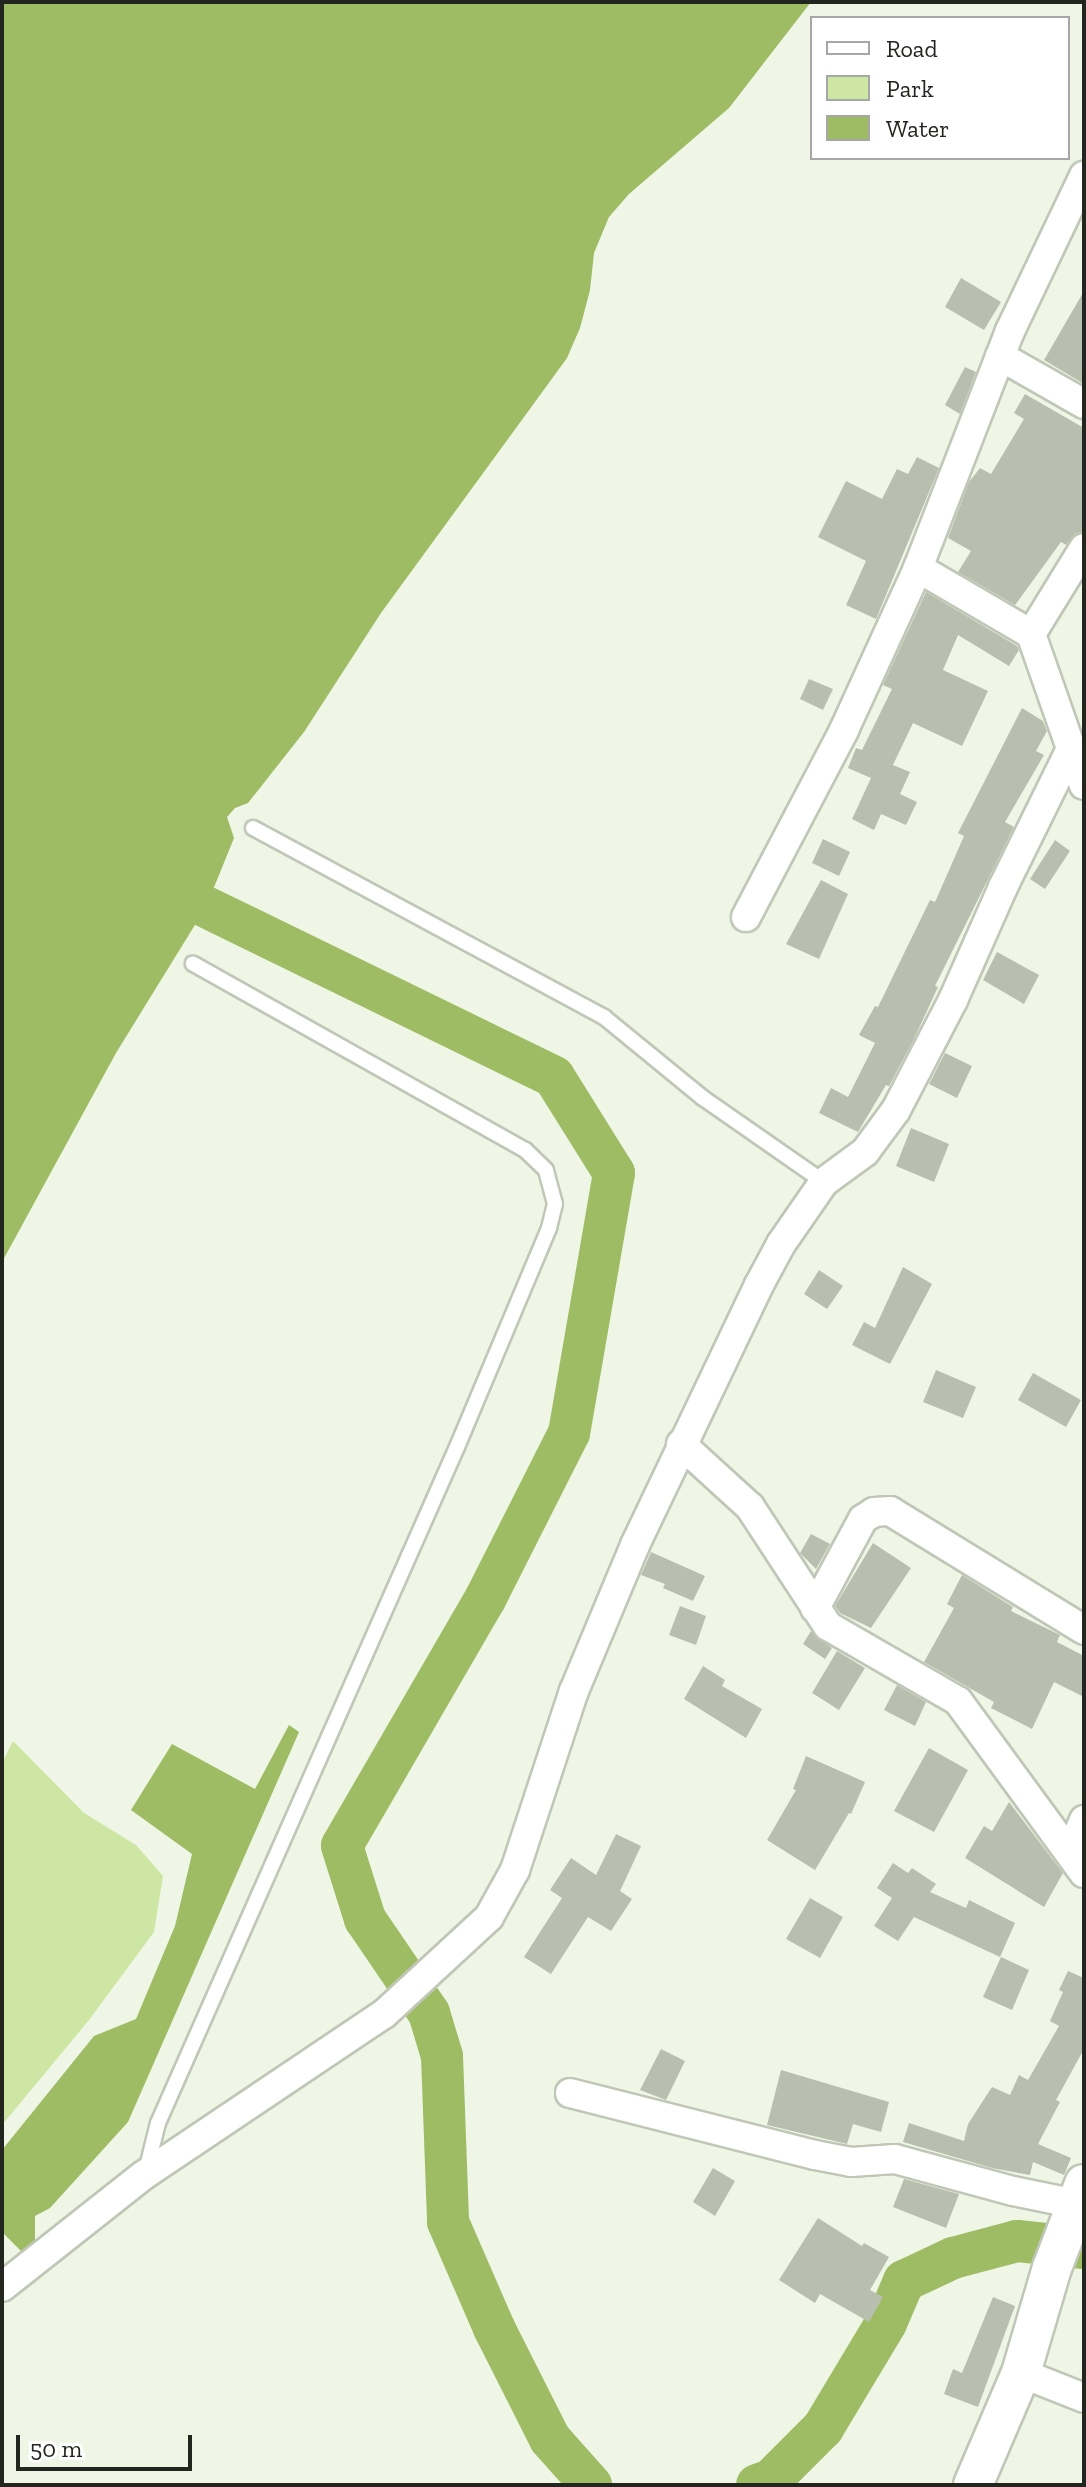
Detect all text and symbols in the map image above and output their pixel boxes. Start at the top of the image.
legend [810,16,1070,160]
text: Road [886,34,938,63]
text: Park [886,74,934,103]
text: Water [886,114,949,143]
scale bar [20,2419,196,2469]
text: 50 m [30,2434,82,2463]

